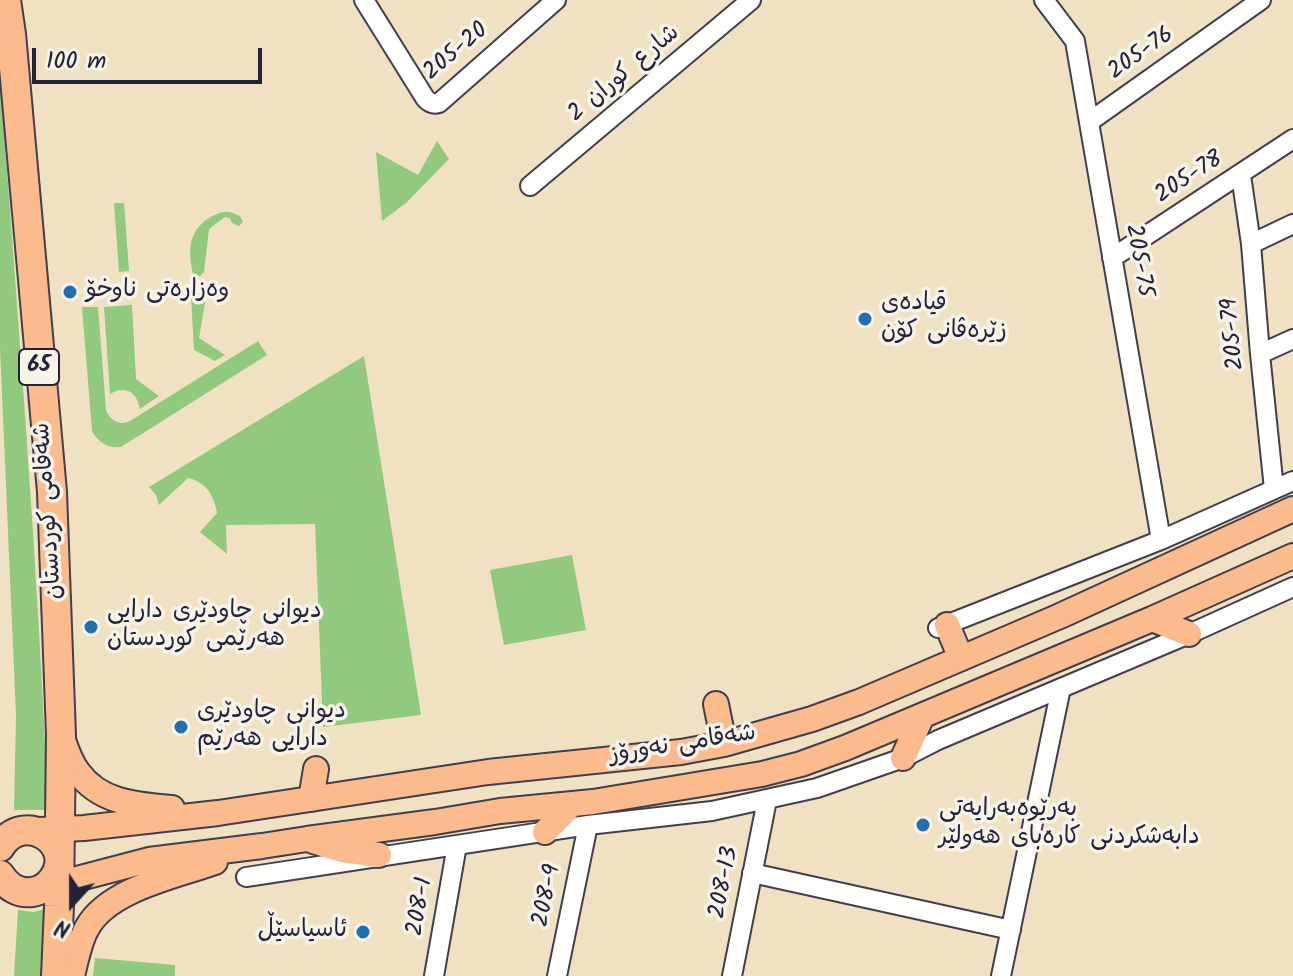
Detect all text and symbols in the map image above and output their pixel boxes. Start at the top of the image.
street label: 205-20 [419,18,495,88]
street label: شارع كوران 2 [563,20,687,130]
street label: 205-76 [1103,22,1181,88]
scale bar [36,32,266,82]
text: 100 m [46,42,106,81]
street label: 205-78 [1151,146,1229,212]
street label: 205-75 [1116,222,1158,300]
place label: وەزارەتی ناوخۆ [86,278,229,306]
marker: وەزارەتی ناوخۆ [61,283,79,301]
place label: قیادەی زێرەڤانی کۆن [881,291,1007,347]
street label: 205-79 [1217,297,1253,371]
marker: قیادەی زێرەڤانی کۆن [856,310,874,328]
road number: 65 [19,349,59,385]
street label: شەقامی کوردستان [29,421,71,601]
place label: دیوانی چاودێری دارایی هەرێمی کوردستان [107,599,322,655]
marker: دیوانی چاودێری دارایی هەرێمی کوردستان [82,618,100,636]
place label: دیوانی چاودێری دارایی هەرێم [197,699,346,755]
marker: دیوانی چاودێری دارایی هەرێم [172,718,190,736]
street label: شەقامی نەورۆز [608,720,758,772]
place label: بەرێوەبەرایەتی دابەشکردنی کارەبای هەولێر [939,797,1200,853]
marker: بەرێوەبەرایەتی دابەشکردنی کارەبای هەولێر [914,816,932,834]
street label: 208-13 [705,845,747,921]
street label: 208-9 [528,862,570,930]
north arrow [32,864,112,944]
street label: 208-1 [403,875,441,939]
text: N [50,908,76,946]
place label: ئاسیاسێڵ [258,918,347,946]
marker: ئاسیاسێڵ [354,923,372,941]

